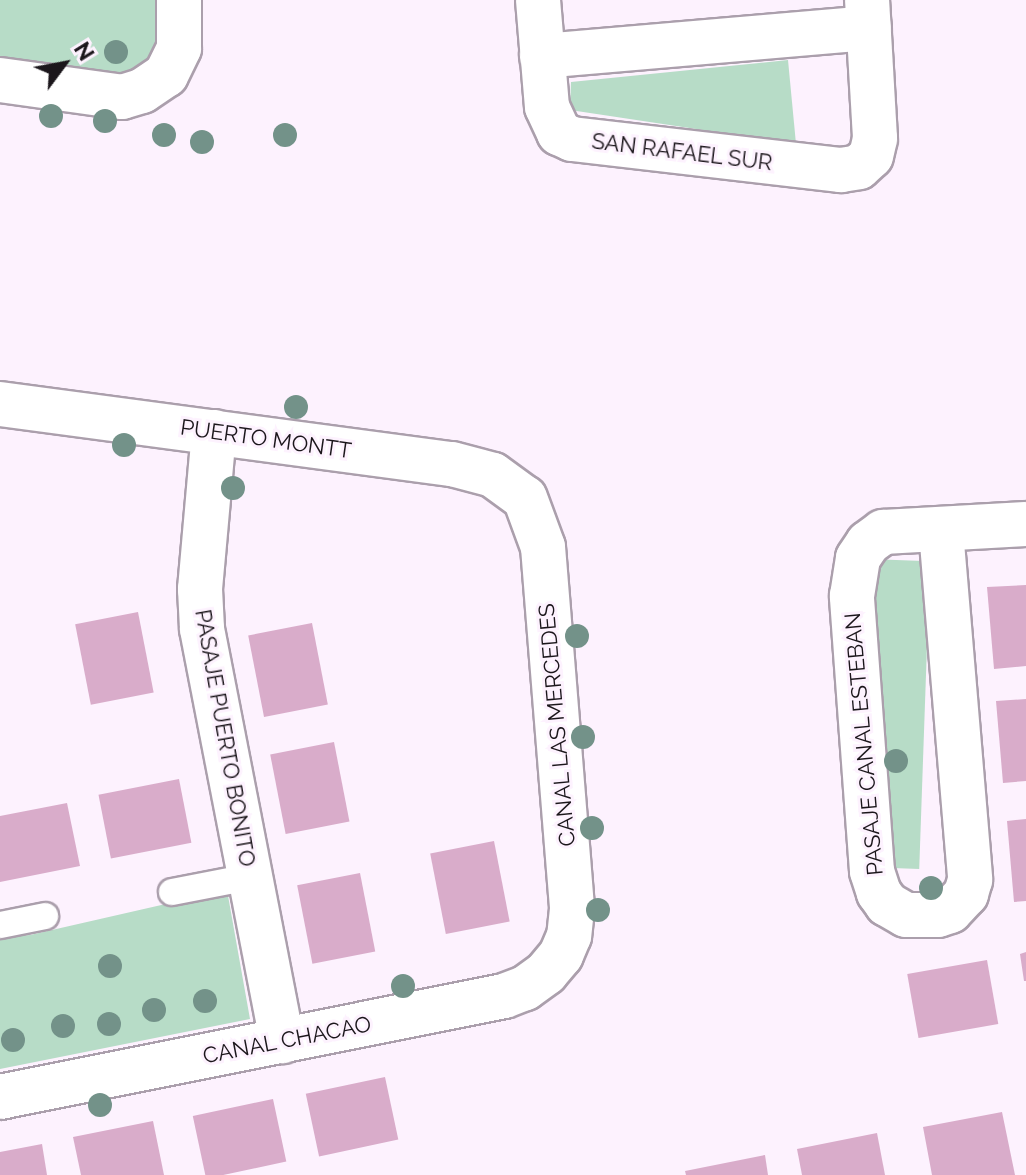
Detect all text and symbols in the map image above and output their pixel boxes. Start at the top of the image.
north arrow [24,24,104,104]
text: N [69,37,100,65]
street label: SAN RAFAEL SUR [590,128,774,176]
street label: PUERTO MONTT [179,414,353,464]
street label: CANAL LAS MERCEDES [533,602,581,848]
street label: PASAJE PUERTO BONITO [189,607,261,869]
street label: PASAJE CANAL ESTEBAN [839,611,889,877]
street label: CANAL CHACAO [200,1011,374,1069]

